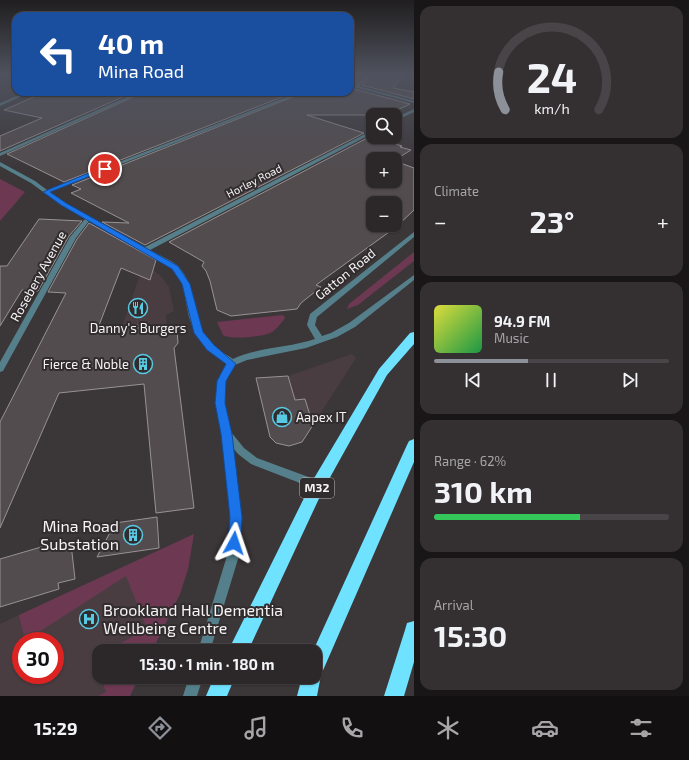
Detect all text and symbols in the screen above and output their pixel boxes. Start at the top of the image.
text: 40 m [98,26,164,60]
icon: left [32,28,84,80]
text: 24 [526,51,577,101]
text: Mina Road [98,60,184,82]
text: km/h [534,100,569,117]
map controls [366,108,402,232]
button: search [366,108,402,144]
pin [88,152,122,186]
button: + [366,152,402,188]
icon: arrive [94,158,116,180]
street label: Horley Road [224,161,284,200]
text: Climate [434,183,479,199]
button: − [366,196,402,232]
text: 23° [529,203,574,239]
text: − [434,208,447,234]
text: + [657,208,669,234]
street label: Rosebery Avenue [6,228,70,324]
street label: Gatton Road [312,245,378,303]
restaurant icon: Danny's Burgers [127,297,149,319]
text: 94.9 FM [494,312,550,330]
place label: Danny's Burgers [90,320,186,336]
text: Music [494,330,529,346]
building icon: Fierce & Noble [132,353,154,375]
place label: Fierce & Noble [43,356,129,372]
icon: previous [462,369,484,391]
icon: pause [540,369,562,391]
icon: next [619,369,641,391]
shop icon: Aapex IT [271,406,293,428]
place label: Aapex IT [296,409,347,425]
text: Range · 62% [434,453,506,469]
text: 310 km [434,473,533,509]
road number: M32 [300,478,334,498]
place label: Mina Road Substation [40,516,119,553]
position arrow [213,522,255,564]
building icon: Mina Road Substation [122,524,144,546]
text: Arrival [434,597,474,613]
place label: Brookland Hall Dementia Wellbeing Centre [103,600,283,637]
hospital icon: Brookland Hall Dementia Wellbeing Centre [78,608,100,630]
text: 15:30 [434,617,507,653]
speed limit sign: 30 [12,632,64,684]
text: 15:30 · 1 min · 180 m [140,655,274,673]
icon: directions [146,714,174,742]
icon: music [242,714,270,742]
icon: phone [338,714,366,742]
icon: climate [434,714,462,742]
icon: car [531,714,559,742]
icon: filters [627,714,655,742]
text: 15:29 [34,717,78,739]

